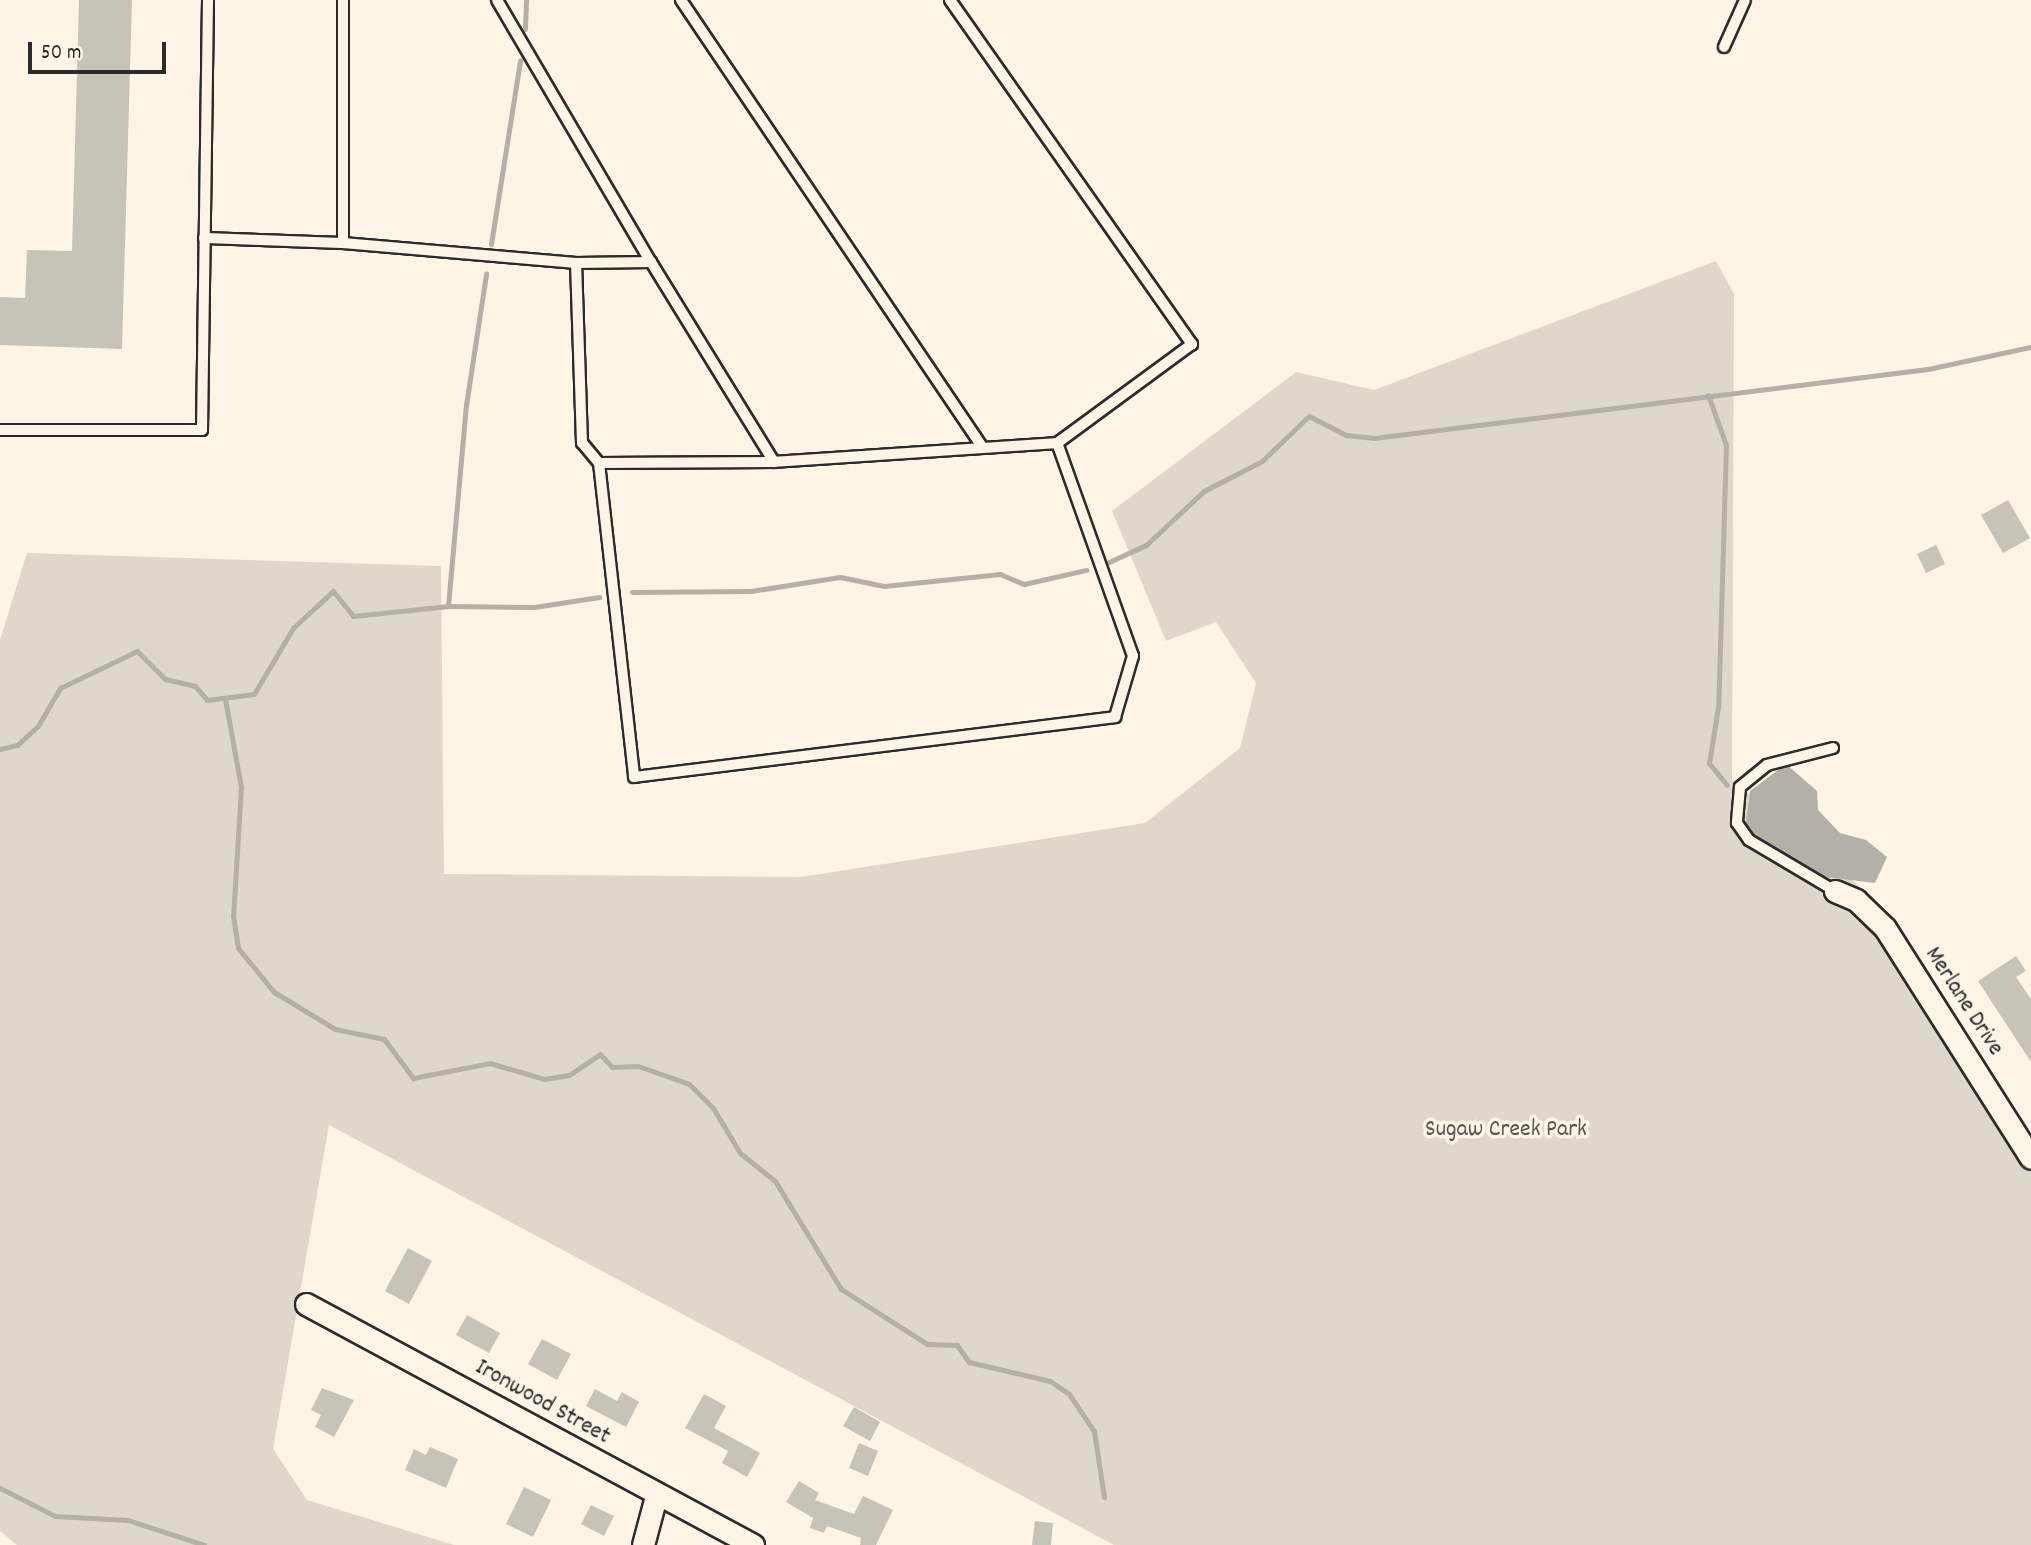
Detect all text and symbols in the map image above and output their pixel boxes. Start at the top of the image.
scale bar [32,28,170,72]
text: 50 m [41,39,81,69]
street label: Merlane Drive [1917,942,2009,1062]
park label: Sugaw Creek Park [1425,1117,1587,1145]
street label: Ironwood Street [469,1354,615,1452]

